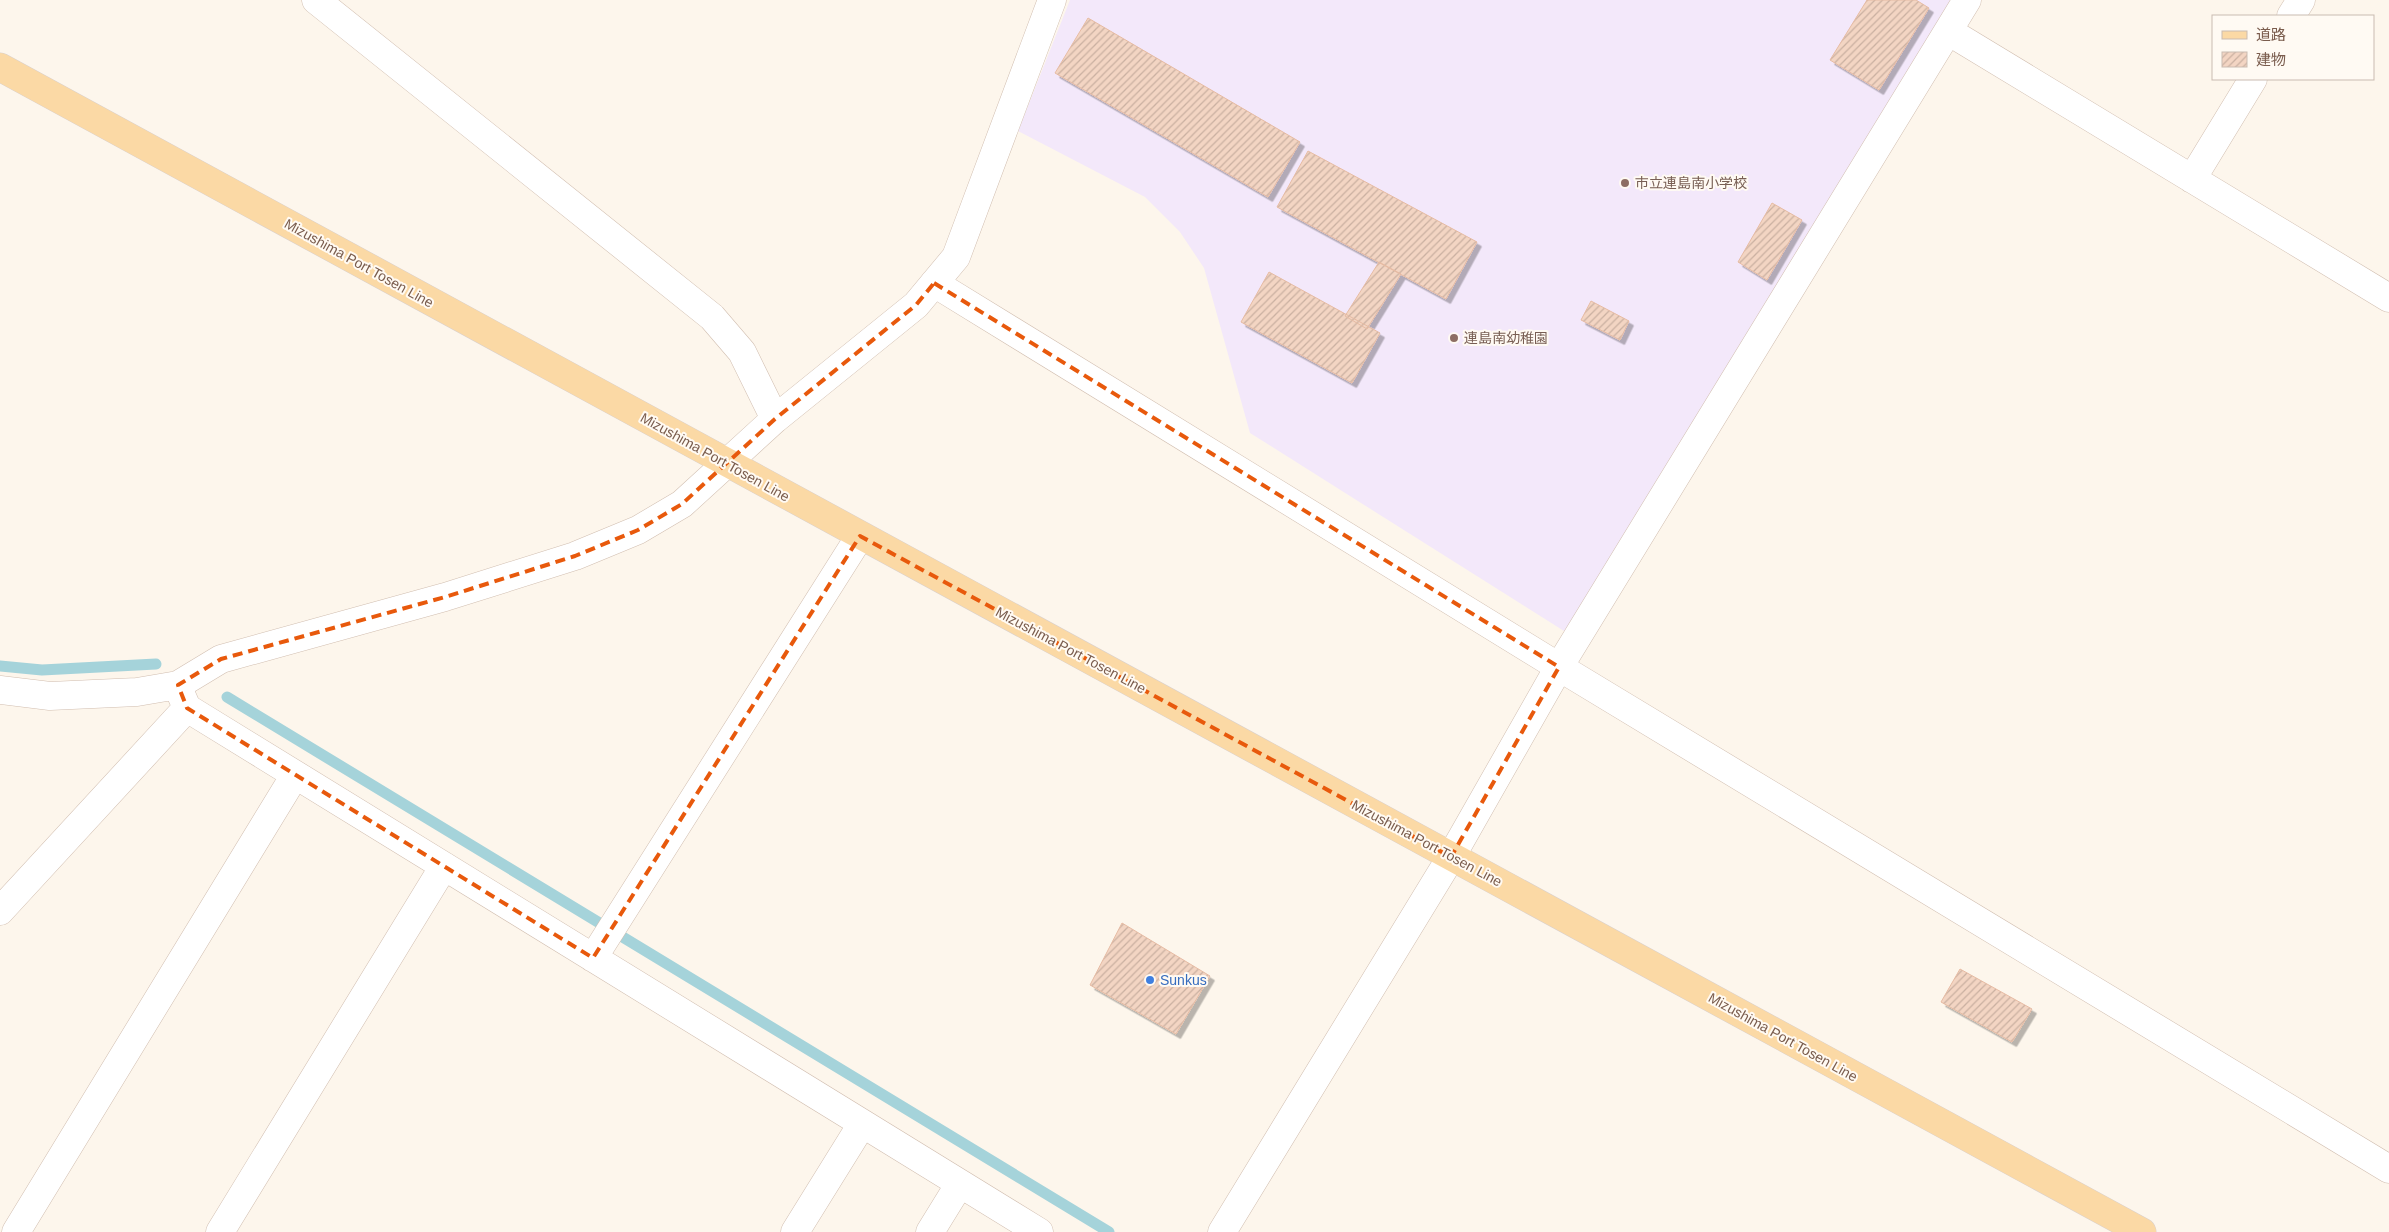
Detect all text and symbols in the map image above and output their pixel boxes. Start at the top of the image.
legend [2212,15,2374,80]
text: 道路 [2256,26,2286,43]
text: 建物 [2256,51,2286,68]
place label: 市立連島南小学校 [1635,175,1747,191]
marker: 市立連島南小学校 [1619,177,1631,189]
street label: Mizushima Port Tosen Line [282,215,436,311]
place label: 連島南幼稚園 [1464,330,1548,346]
marker: 連島南幼稚園 [1448,332,1460,344]
street label: Mizushima Port Tosen Line [638,409,792,505]
street label: Mizushima Port Tosen Line [993,604,1149,697]
street label: Mizushima Port Tosen Line [1349,797,1505,890]
place label: Sunkus [1160,972,1207,988]
marker: Sunkus [1144,974,1156,986]
street label: Mizushima Port Tosen Line [1706,989,1860,1085]

